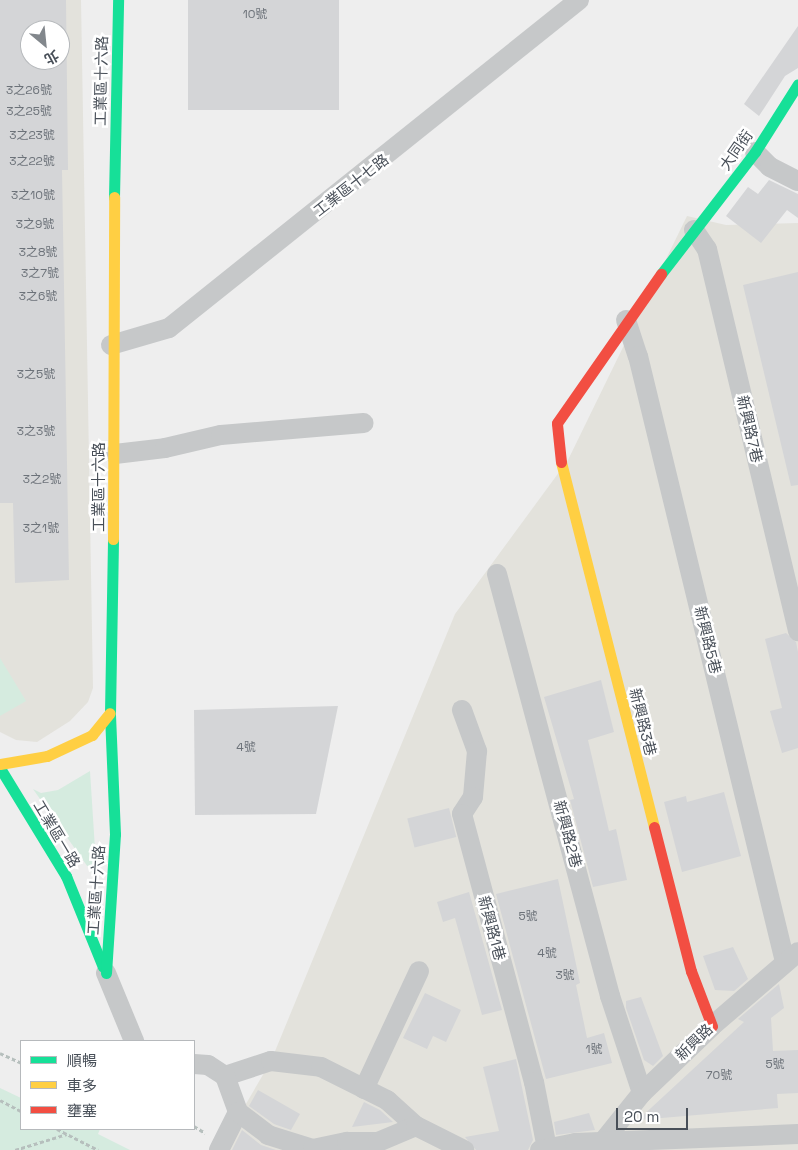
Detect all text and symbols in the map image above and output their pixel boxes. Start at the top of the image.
house number: 10號 [243,8,267,22]
north arrow [20,20,70,70]
street label: 工業區十六路 [91,36,111,126]
text: 北 [41,46,62,69]
house number: 3之26號 [6,84,52,98]
house number: 3之25號 [6,105,52,119]
street label: 大同街 [716,126,756,174]
house number: 3之23號 [9,129,55,143]
street label: 工業區十七路 [310,150,392,220]
house number: 3之22號 [9,155,55,169]
house number: 3之10號 [11,189,55,203]
house number: 3之9號 [16,218,54,232]
house number: 3之8號 [19,246,57,260]
house number: 3之7號 [21,267,59,281]
house number: 3之6號 [19,290,57,304]
house number: 3之5號 [17,368,55,382]
street label: 新興路7巷 [734,394,766,464]
house number: 3之3號 [17,425,55,439]
street label: 工業區十六路 [90,442,108,532]
house number: 3之2號 [23,473,61,487]
house number: 3之1號 [23,522,59,536]
street label: 新興路5巷 [691,604,725,676]
street label: 新興路3巷 [626,686,660,758]
house number: 4號 [236,741,256,755]
street label: 工業區一路 [30,797,84,871]
street label: 新興路2巷 [550,798,586,870]
street label: 工業區十六路 [84,844,108,936]
street label: 新興路1巷 [475,894,509,962]
house number: 5號 [518,910,538,924]
house number: 4號 [537,947,557,961]
house number: 3號 [555,969,575,983]
street label: 新興路 [672,1020,716,1064]
legend [20,1040,195,1130]
house number: 1號 [585,1043,603,1057]
text: 順暢 [67,1051,97,1070]
house number: 5號 [765,1058,785,1072]
house number: 70號 [706,1069,732,1083]
text: 車多 [67,1076,97,1095]
scale bar [618,1098,690,1130]
text: 壅塞 [67,1101,97,1120]
text: 20 m [624,1107,659,1126]

